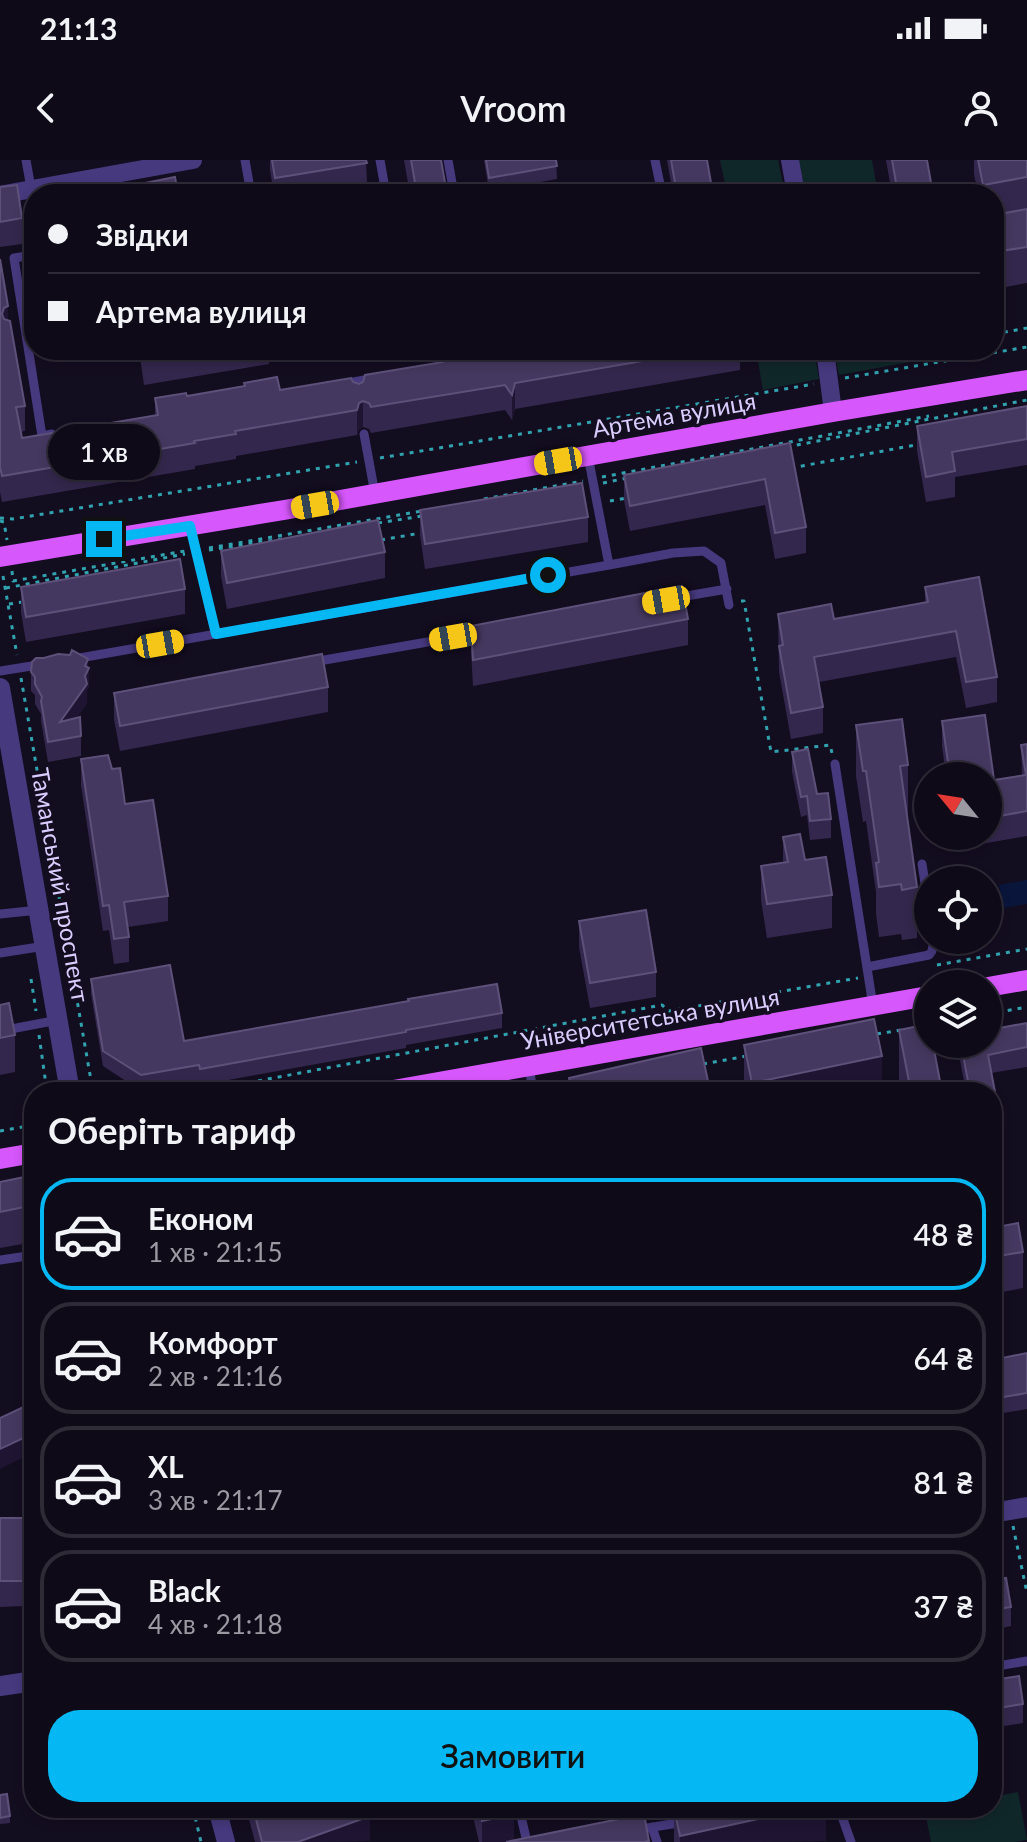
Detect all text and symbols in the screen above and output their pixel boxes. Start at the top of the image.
text: 21:13 [40,10,117,46]
icon: back [24,86,68,130]
text: Vroom [460,86,567,130]
icon: person [959,86,1003,130]
text: Звідки [96,216,189,252]
text: Артема вулиця [96,293,307,329]
street label: Артема вулиця [590,385,758,443]
callout: 1 хв [48,423,160,479]
text: 1 хв [80,436,128,468]
car [532,445,584,477]
car [289,489,341,521]
route end [86,521,122,557]
route start [530,557,566,593]
car [640,584,692,616]
car [427,621,479,653]
car [134,628,186,660]
north arrow [914,762,1002,850]
map controls [914,762,1002,1058]
street label: Таманський проспект [26,765,96,1005]
button: locate [914,866,1002,954]
button: layers [914,970,1002,1058]
street label: Університетська вулиця [518,981,782,1055]
text: Оберіть тариф [48,1108,296,1152]
icon: car [52,1198,124,1270]
text: Економ [148,1200,254,1236]
text: 48 ₴ [914,1216,974,1252]
text: 1 хв · 21:15 [148,1236,283,1268]
icon: car [52,1322,124,1394]
text: Комфорт [148,1324,278,1360]
text: 64 ₴ [914,1340,974,1376]
text: 2 хв · 21:16 [148,1360,283,1392]
icon: car [52,1446,124,1518]
text: XL [148,1448,184,1484]
text: 81 ₴ [914,1464,974,1500]
text: 3 хв · 21:17 [148,1484,283,1516]
icon: car [52,1570,124,1642]
text: Black [148,1572,221,1608]
text: 37 ₴ [914,1588,974,1624]
text: 4 хв · 21:18 [148,1608,283,1640]
button: Замовити [48,1710,978,1802]

